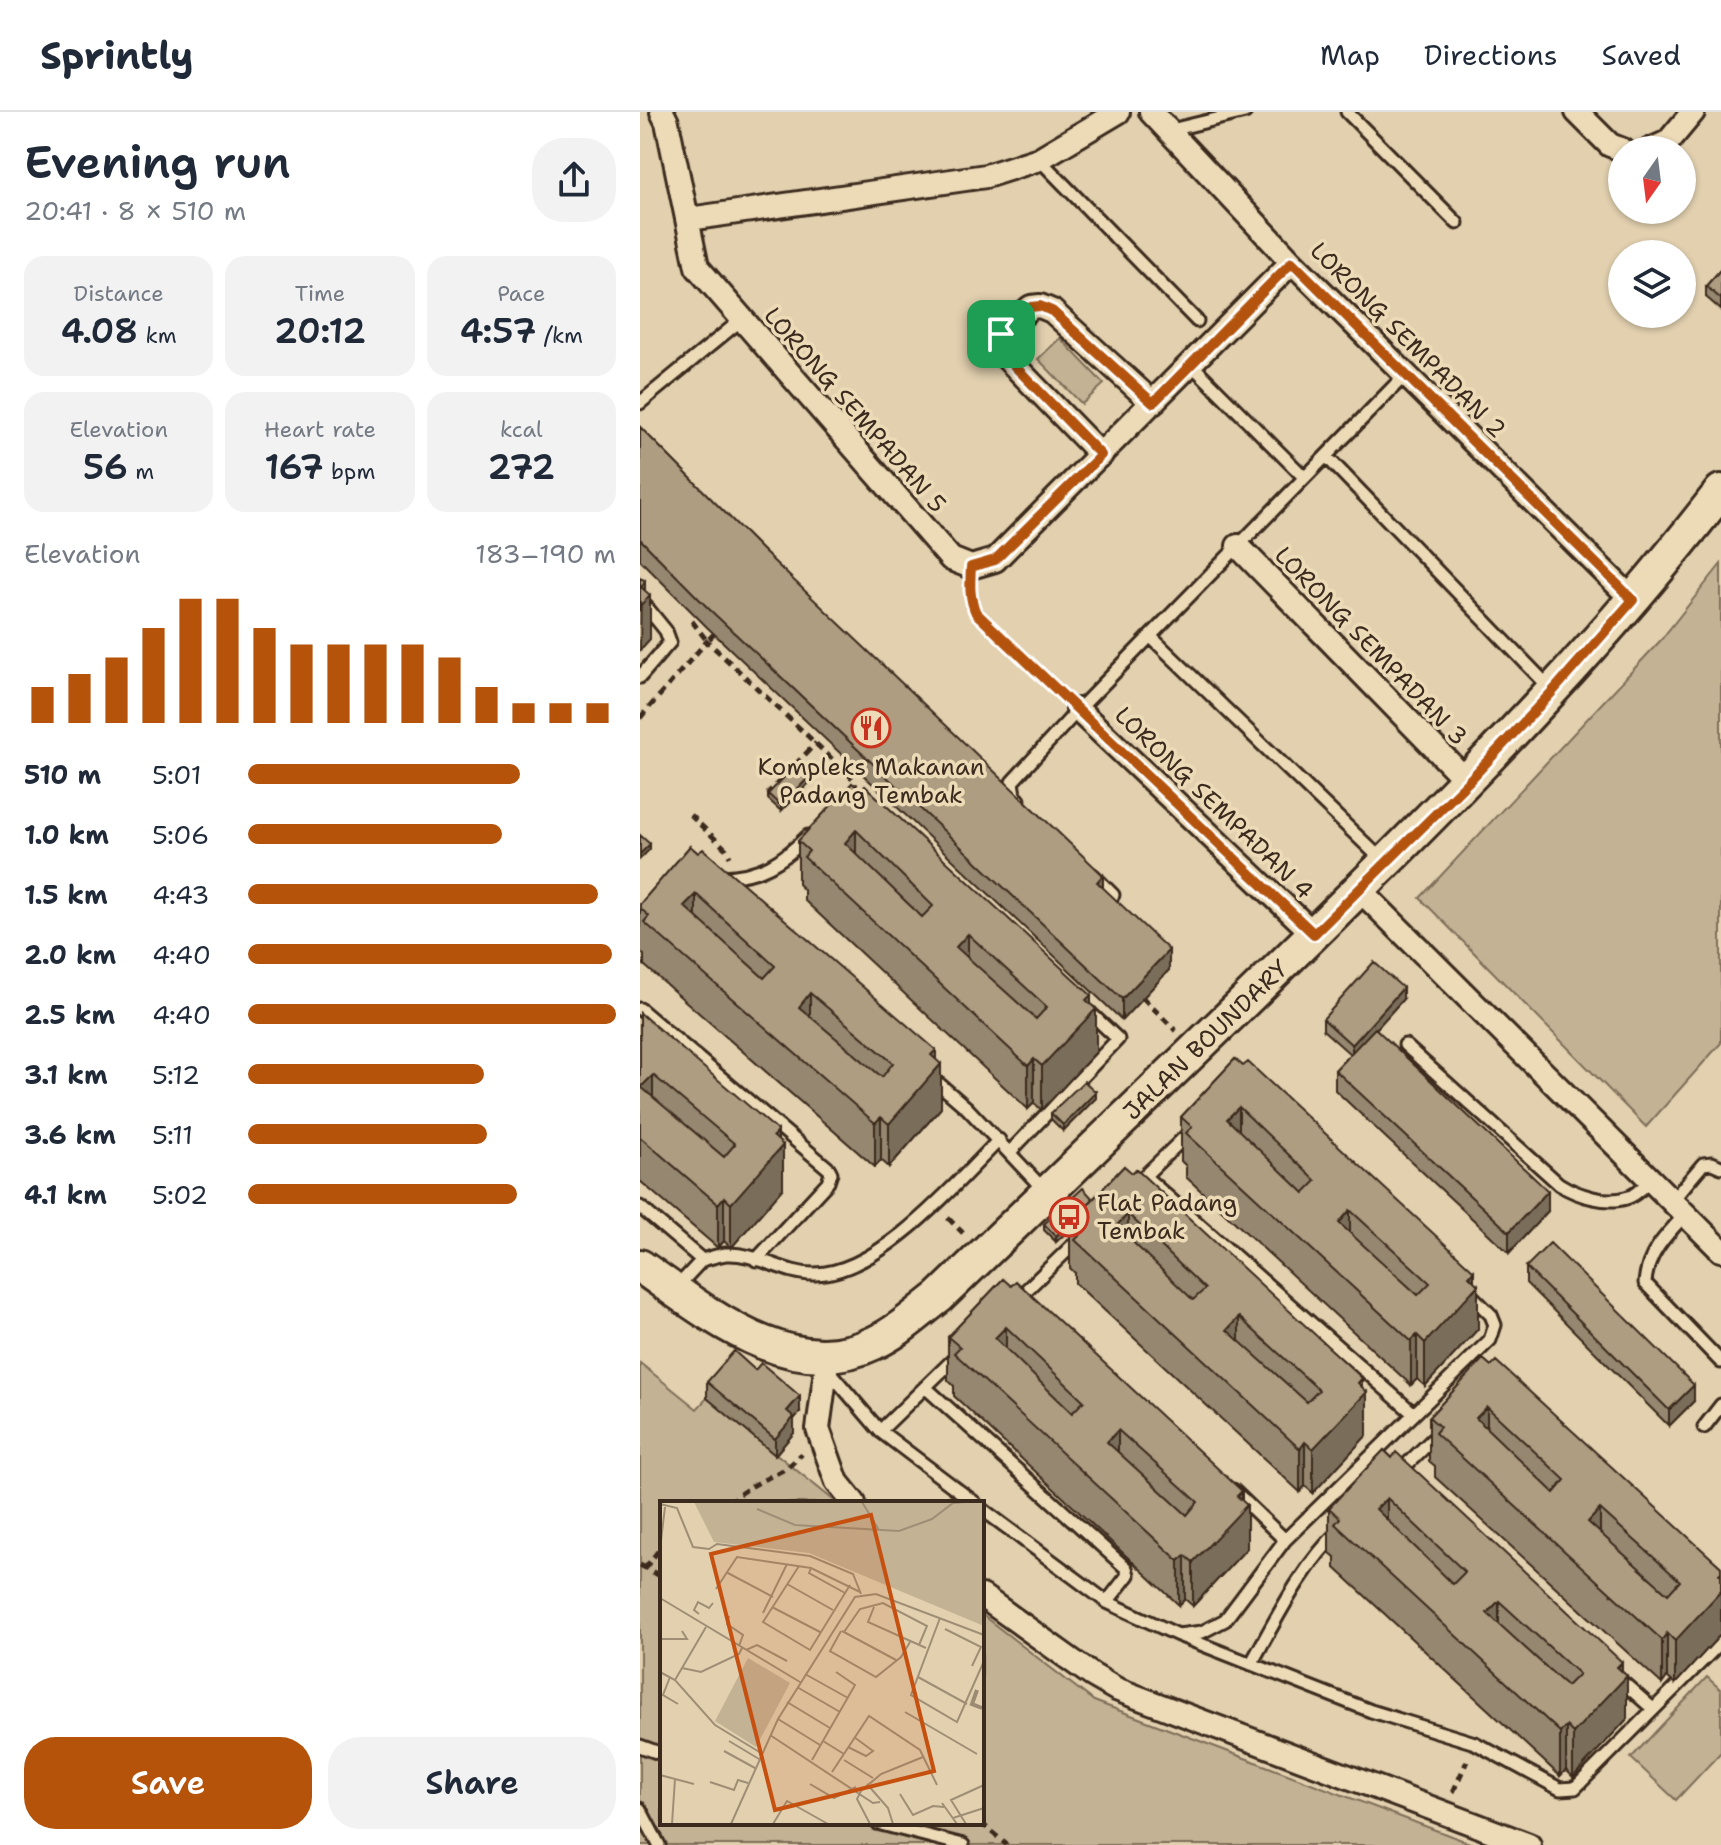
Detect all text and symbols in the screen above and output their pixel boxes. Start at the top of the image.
text: Sprintly [40,30,194,81]
text: Map [1320,36,1380,74]
text: Directions [1424,36,1558,74]
text: Saved [1602,36,1681,74]
text: Evening run [24,133,291,192]
north arrow [1608,136,1696,224]
map controls [1608,136,1696,328]
button: share [532,138,616,222]
text: 20:41 · 8 × 510 m [24,193,246,228]
street label: LORONG SEMPADAN 2 [1303,235,1513,445]
button: layers [1608,240,1696,328]
text: Distance [74,279,164,308]
text: Time [295,279,345,308]
text: Pace [497,279,546,308]
street label: LORONG SEMPADAN 5 [757,300,953,520]
pin [967,300,1035,368]
text: 4.08 [61,308,138,354]
text: 20:12 [274,308,366,354]
text: 4:57 [460,308,536,354]
icon: arrive [979,312,1023,356]
text: km [138,321,177,350]
text: /km [536,321,583,350]
text: Elevation [69,415,168,444]
text: Heart rate [264,415,376,444]
text: kcal [500,415,543,444]
text: 56 [83,444,128,490]
text: 167 [265,444,324,490]
text: 272 [488,444,555,490]
text: m [128,457,154,486]
text: bpm [324,457,375,486]
text: Elevation [24,536,140,571]
text: 183–190 m [475,536,616,571]
street label: LORONG SEMPADAN 3 [1267,540,1475,752]
street label: LORONG SEMPADAN 4 [1108,699,1320,907]
restaurant icon: Kompleks Makanan Padang Tembak [850,707,892,749]
place label: Kompleks Makanan Padang Tembak [757,751,985,811]
text: 510 m [24,757,101,792]
text: 5:01 [152,757,201,792]
text: 1.0 km [24,817,109,852]
text: 5:06 [152,817,209,852]
text: 1.5 km [24,877,108,912]
text: 4:43 [152,877,209,912]
text: 2.0 km [24,937,116,972]
text: 4:40 [152,937,211,972]
street label: JALAN BOUNDARY [1116,952,1296,1127]
text: 2.5 km [24,997,115,1032]
text: 4:40 [152,997,211,1032]
text: 3.1 km [24,1057,108,1092]
text: 5:12 [152,1057,200,1092]
text: 3.6 km [24,1117,116,1152]
text: 5:11 [152,1117,193,1152]
text: 4.1 km [24,1177,107,1212]
text: 5:02 [152,1177,208,1212]
place label: Flat Padang Tembak [1097,1187,1237,1247]
bus stop icon: Flat Padang Tembak [1048,1196,1090,1238]
inset map [660,1501,984,1825]
button: Save [24,1737,312,1829]
button: Share [328,1737,616,1829]

